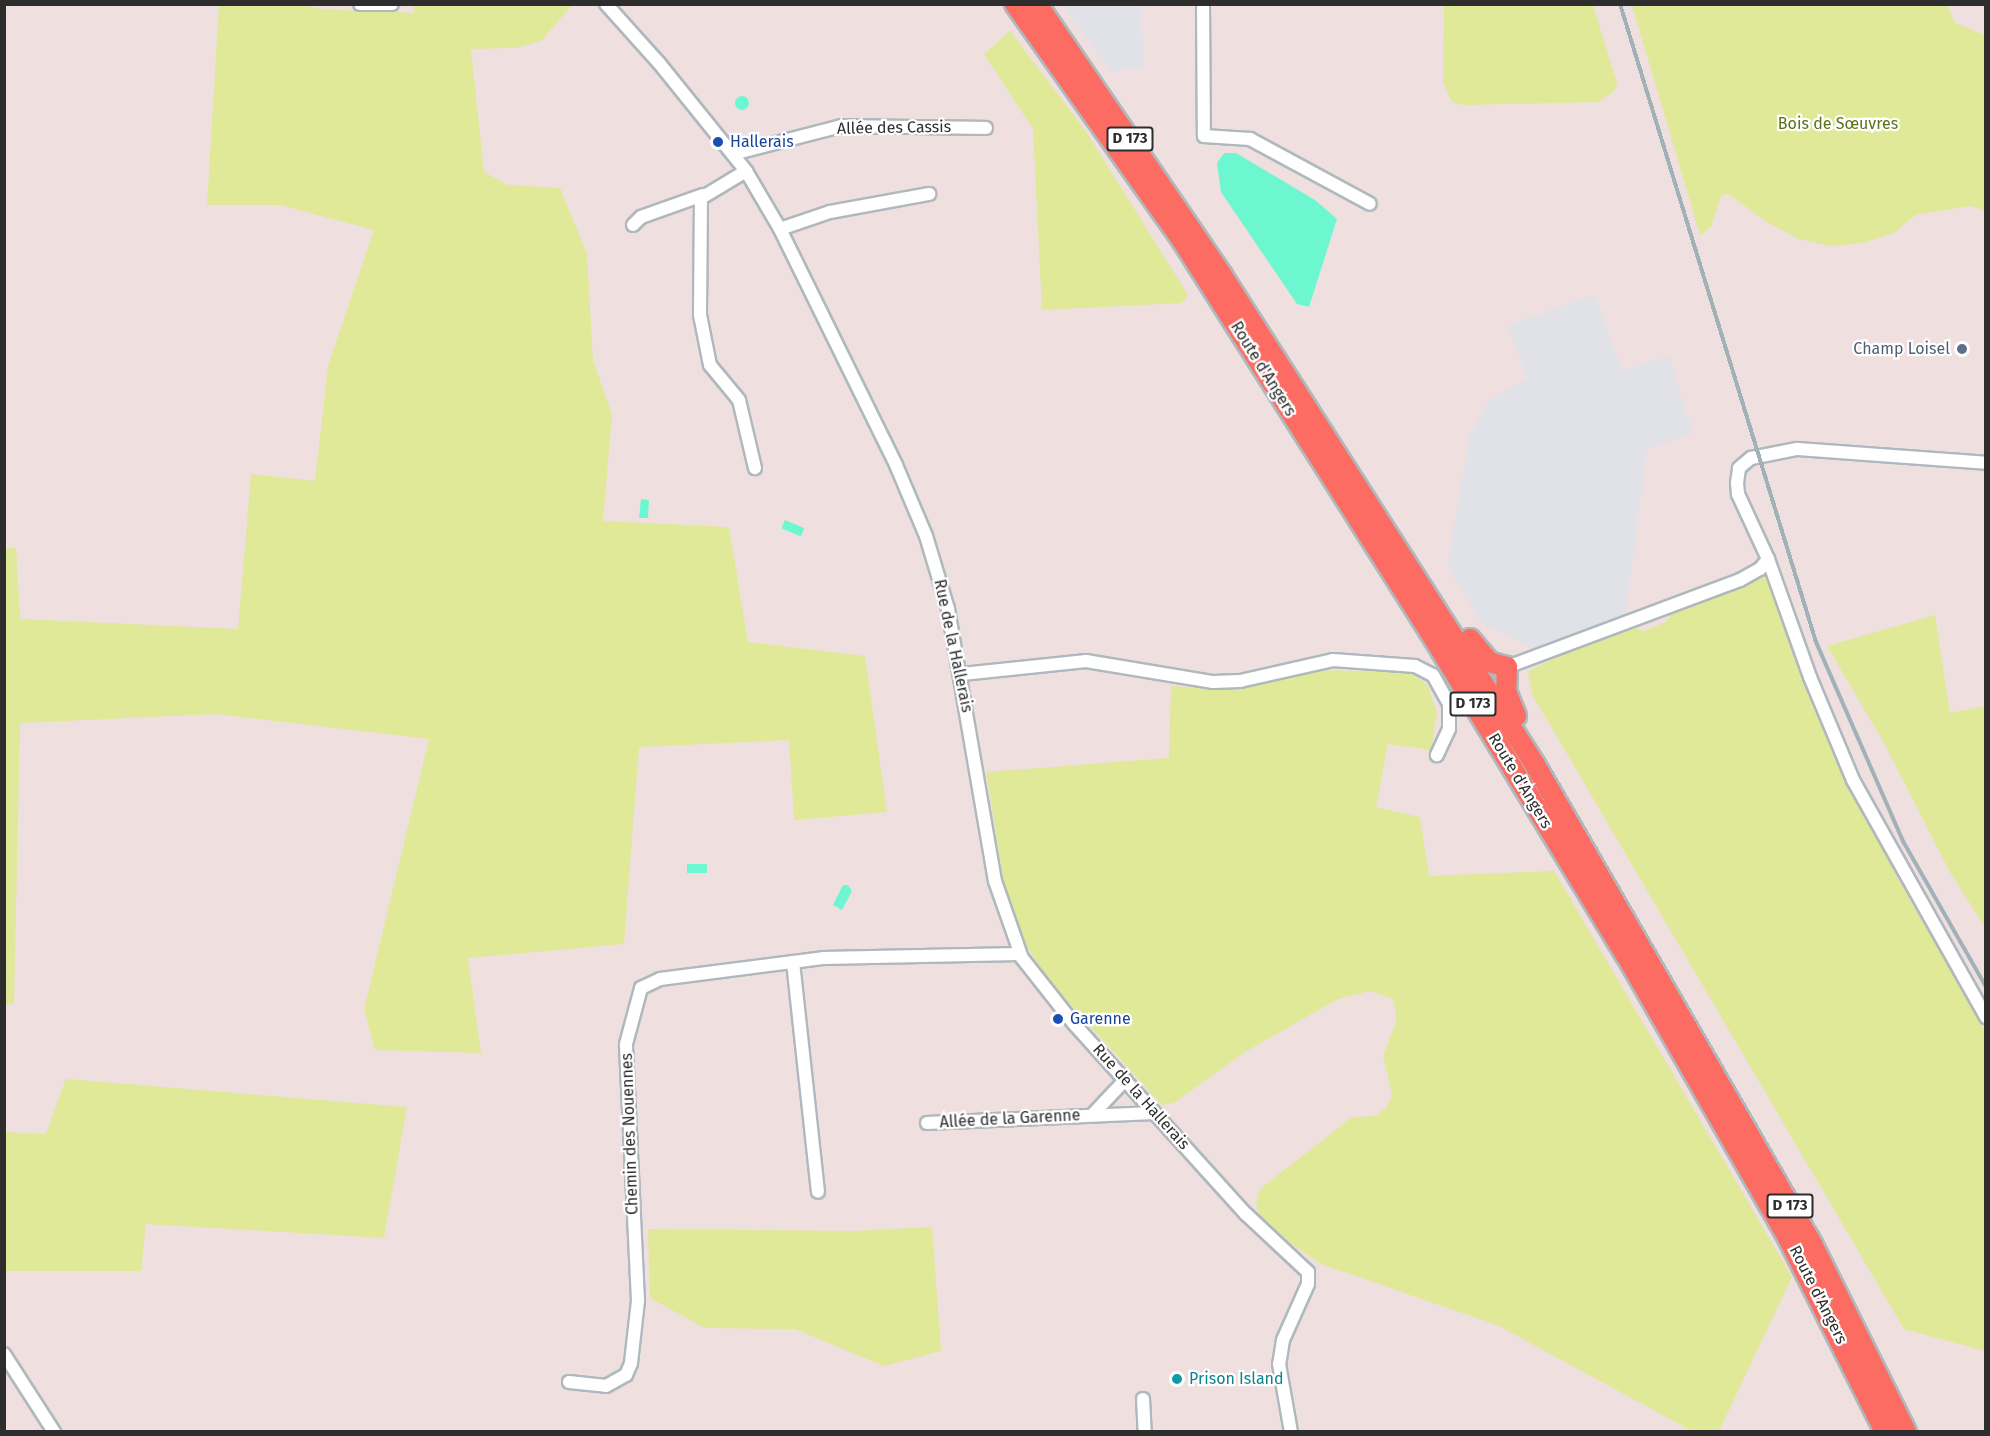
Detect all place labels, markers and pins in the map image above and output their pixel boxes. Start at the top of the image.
place label: Hallerais [730,132,794,152]
marker: Hallerais [711,135,725,149]
place label: Champ Loisel [1853,339,1950,359]
marker: Champ Loisel [1955,342,1969,356]
place label: Garenne [1070,1009,1131,1029]
marker: Garenne [1051,1012,1065,1026]
place label: Prison Island [1189,1369,1284,1389]
marker: Prison Island [1170,1372,1184,1386]

